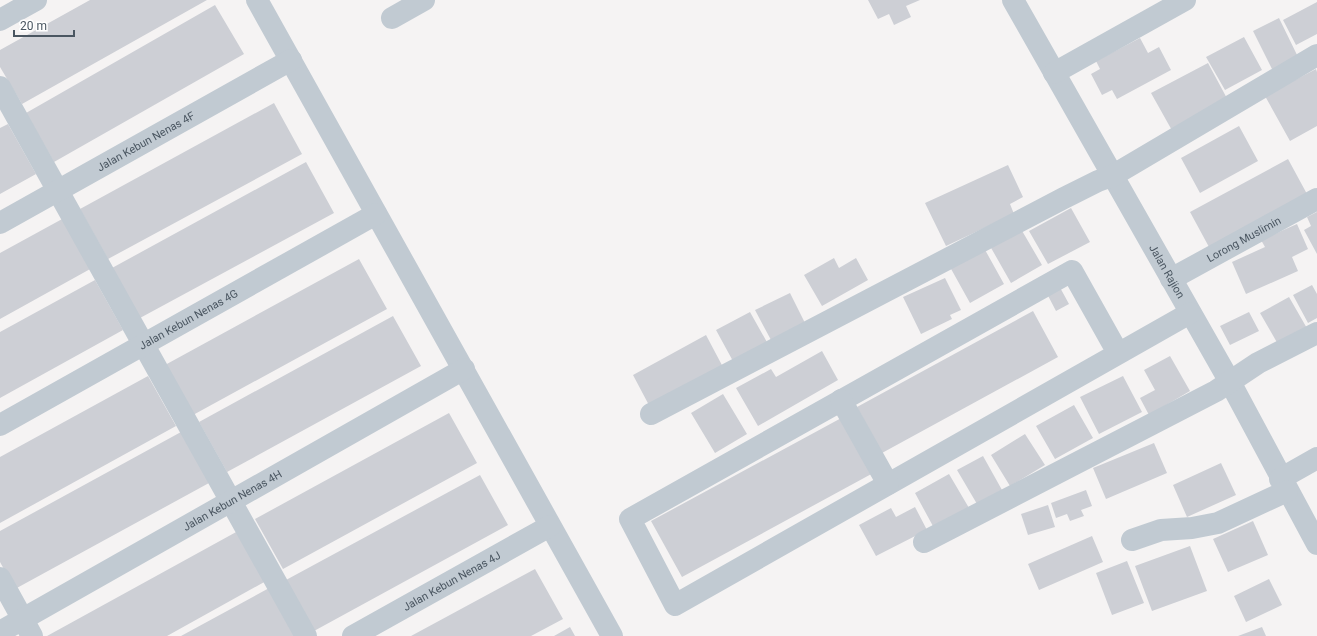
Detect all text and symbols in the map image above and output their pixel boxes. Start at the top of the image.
scale bar [14,12,74,38]
text: 20 m [20,19,47,33]
street label: Jalan Kebun Nenas 4F [95,109,197,174]
street label: Lorong Muslimin [1205,214,1283,265]
street label: Jalan Rajion [1147,242,1188,301]
street label: Jalan Kebun Nenas 4G [137,286,240,352]
street label: Jalan Kebun Nenas 4H [181,467,284,533]
street label: Jalan Kebun Nenas 4J [401,548,503,613]

